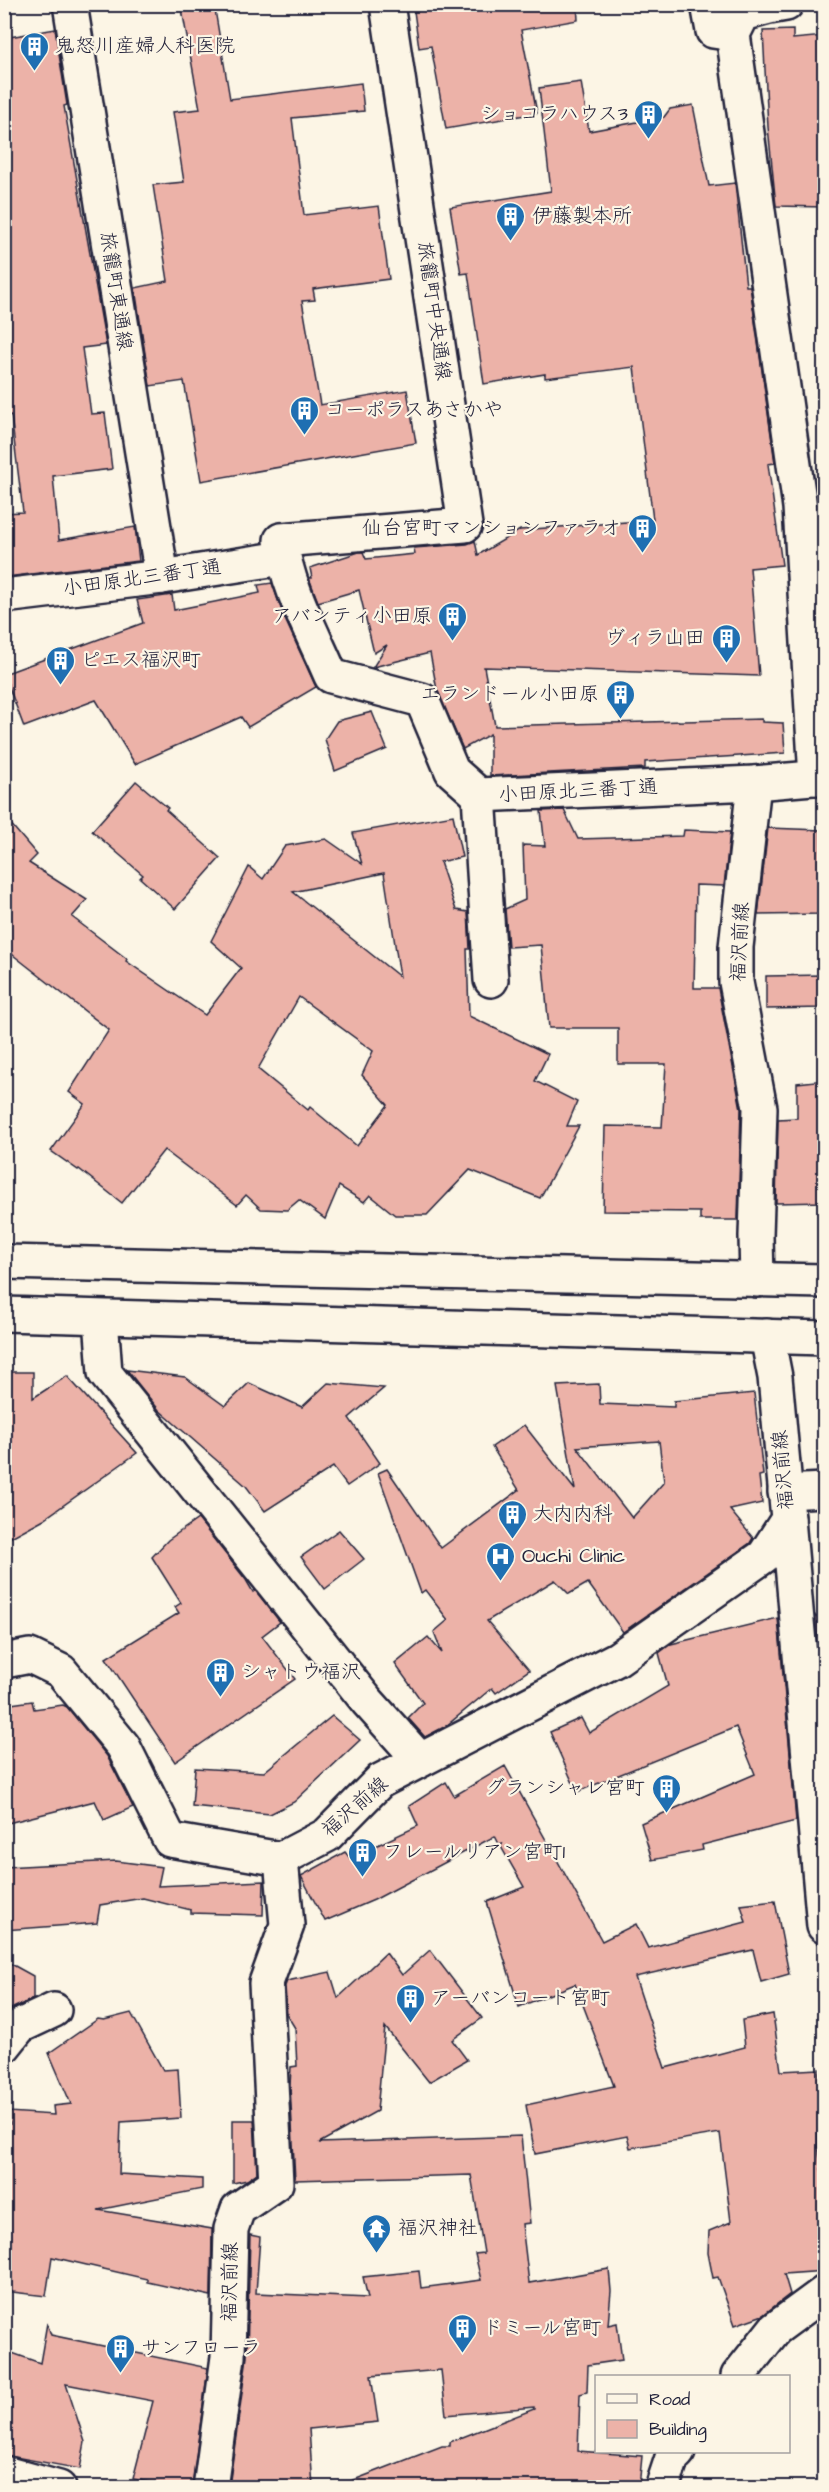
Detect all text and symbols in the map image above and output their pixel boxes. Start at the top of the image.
building icon: 鬼怒川産婦人科医院 [18,30,50,72]
place label: 鬼怒川産婦人科医院 [55,32,235,60]
building icon: ショコラハウス3 [633,98,665,140]
place label: ショコラハウス3 [481,100,628,128]
building icon: 伊藤製本所 [495,200,527,242]
place label: 伊藤製本所 [532,202,632,230]
street label: 旅籠町東通線 [93,230,139,352]
street label: 旅籠町中央通線 [410,240,458,382]
building icon: コーポラスあさかや [288,394,320,436]
place label: コーポラスあさかや [325,396,503,424]
building icon: 仙台宮町マンションファラオ [626,512,658,554]
place label: 仙台宮町マンションファラオ [362,514,621,542]
street label: 小田原北三番丁通 [61,553,223,603]
building icon: アバンティ小田原 [437,600,469,642]
place label: アバンティ小田原 [272,602,432,630]
building icon: ヴィラ山田 [710,622,742,664]
place label: ヴィラ山田 [605,624,705,652]
building icon: ピエス福沢町 [44,644,76,686]
place label: ピエス福沢町 [81,646,201,674]
building icon: エランドール小田原 [604,678,636,720]
place label: エランドール小田原 [420,680,599,708]
street label: 小田原北三番丁通 [497,773,659,809]
street label: 福沢前線 [724,901,756,983]
street label: 福沢前線 [766,1429,800,1511]
building icon: 大内内科 [496,1498,528,1540]
place label: 大内内科 [533,1500,613,1528]
hospital icon: Ouchi Clinic [485,1540,517,1582]
place label: Ouchi Clinic [522,1542,626,1570]
building icon: シャトウ福沢 [204,1656,236,1698]
place label: シャトウ福沢 [241,1658,361,1686]
street label: 福沢前線 [316,1770,394,1844]
building icon: グランシャレ宮町 [650,1772,682,1814]
place label: グランシャレ宮町 [485,1774,645,1802]
building icon: フレールリアン宮町1 [346,1836,378,1878]
place label: フレールリアン宮町1 [383,1838,566,1866]
building icon: アーバンコート宮町 [394,1982,426,2024]
place label: アーバンコート宮町 [431,1984,610,2012]
temple icon: 福沢神社 [361,2212,393,2254]
place label: 福沢神社 [398,2214,478,2242]
street label: 福沢前線 [215,2242,245,2322]
building icon: ドミール宮町 [446,2312,478,2354]
place label: ドミール宮町 [483,2314,601,2342]
building icon: サンフローラ [104,2332,136,2374]
place label: サンフローラ [141,2334,261,2362]
legend [595,2375,790,2453]
text: Road [649,2387,690,2412]
text: Building [649,2417,707,2443]

